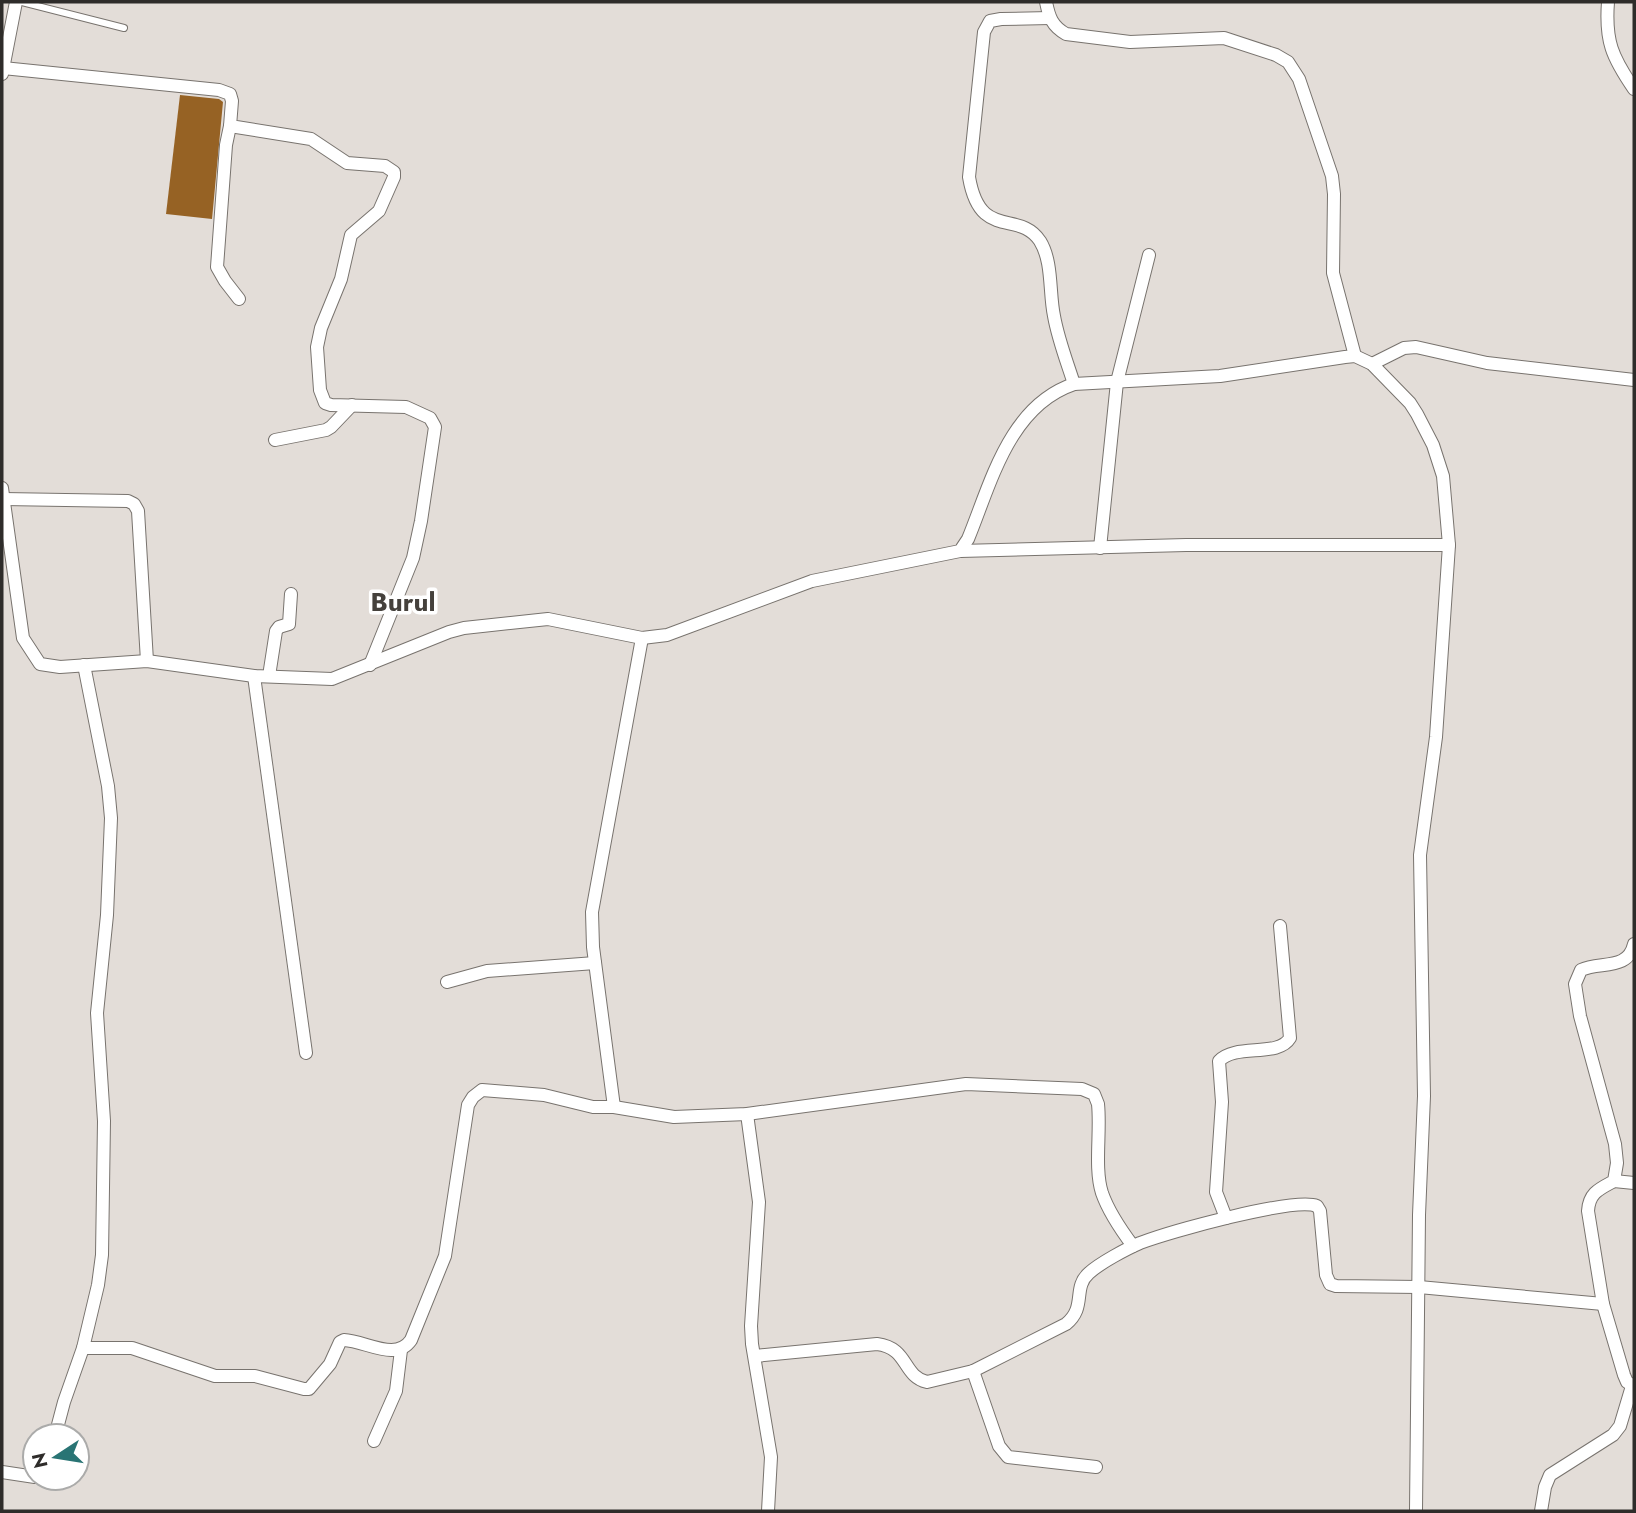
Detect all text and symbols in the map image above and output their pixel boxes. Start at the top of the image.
district label: Burul [371,583,435,621]
north arrow [21,1422,91,1492]
text: N [25,1450,55,1471]

